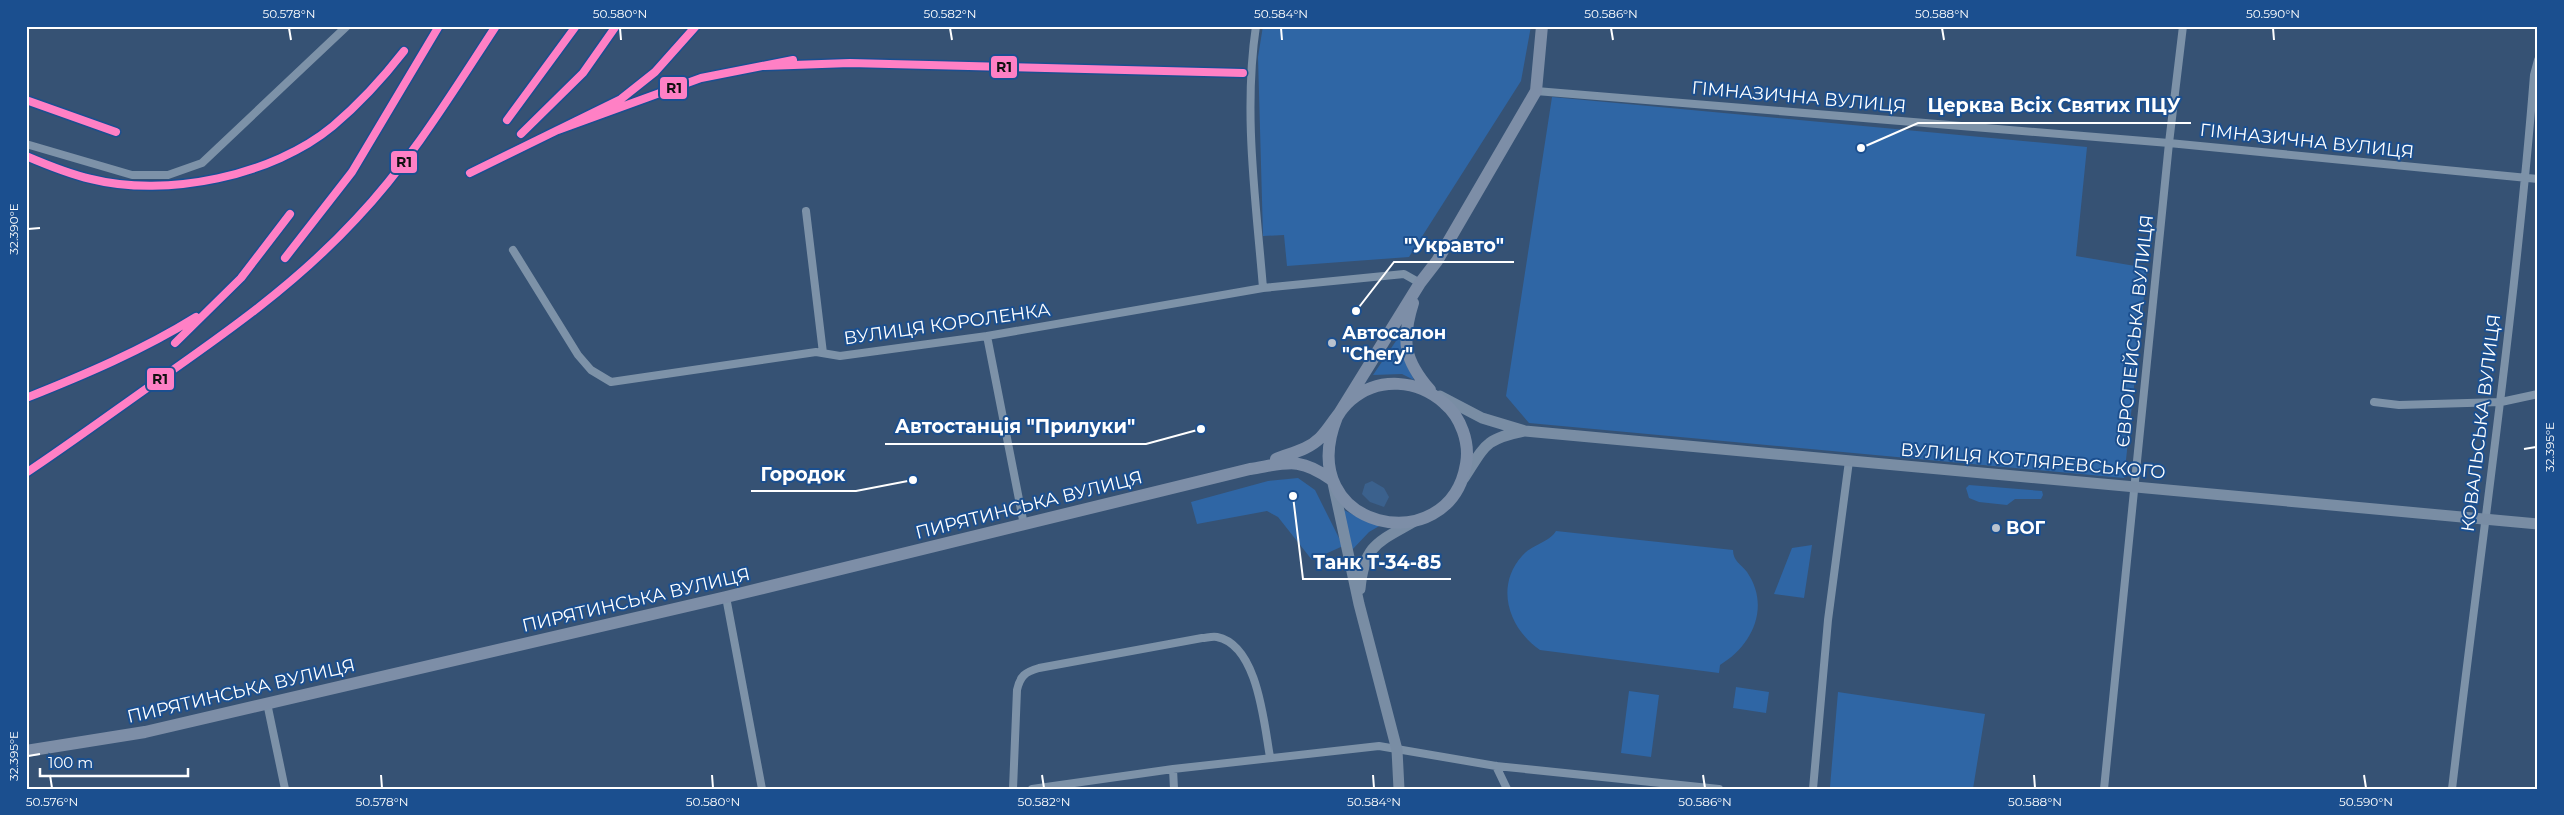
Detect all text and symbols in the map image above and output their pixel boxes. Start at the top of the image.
text: 50.578°N [262,6,316,21]
text: 50.580°N [593,6,647,21]
text: 50.582°N [923,6,977,21]
text: 50.584°N [1254,6,1308,21]
text: 50.586°N [1584,6,1638,21]
text: 50.588°N [1915,6,1969,21]
text: 50.590°N [2246,6,2300,21]
line badge: R1 [990,55,1018,79]
text: R1 [996,58,1012,76]
line badge: R1 [659,76,688,100]
street label: ГІМНАЗИЧНА ВУЛИЦЯ [1691,77,1907,117]
text: R1 [666,79,682,97]
callout: Церква Всіх Святих ПЦУ [1918,89,2191,123]
text: Церква Всіх Святих ПЦУ [1928,94,2181,117]
street label: ГІМНАЗИЧНА ВУЛИЦЯ [2199,119,2415,163]
line badge: R1 [390,150,418,174]
text: R1 [396,153,412,171]
text: 32.390°E [6,203,21,255]
street label: ЄВРОПЕЙСЬКА ВУЛИЦЯ [2112,214,2158,448]
callout: "Укравто" [1394,228,1514,262]
text: "Укравто" [1404,234,1504,257]
street label: ВУЛИЦЯ КОРОЛЕНКА [842,299,1052,349]
street label: КОВАЛЬСЬКА ВУЛИЦЯ [2457,313,2505,533]
place label: Автосалон "Chery" [1342,322,1446,365]
marker: Автосалон "Chery" [1326,337,1338,349]
line badge: R1 [146,367,175,391]
text: R1 [152,370,168,388]
callout: Автостанція "Прилуки" [885,410,1146,444]
text: Автостанція "Прилуки" [895,415,1135,438]
text: 32.395°E [2542,422,2557,472]
street label: ВУЛИЦЯ КОТЛЯРЕВСЬКОГО [1899,438,2167,484]
callout: Городок [751,457,856,491]
text: Городок [761,463,846,486]
street label: ПИРЯТИНСЬКА ВУЛИЦЯ [913,466,1145,544]
place label: ВОГ [2006,517,2046,539]
marker: ВОГ [1990,522,2002,534]
callout: Танк Т-34-85 [1303,545,1451,579]
text: Танк Т-34-85 [1313,551,1441,574]
street label: ПИРЯТИНСЬКА ВУЛИЦЯ [520,563,752,637]
street label: ПИРЯТИНСЬКА ВУЛИЦЯ [125,654,357,728]
text: 32.395°E [6,731,21,781]
scale bar [40,745,188,777]
text: 100 m [48,753,93,772]
text: 50.576°N [26,794,78,809]
text: 50.578°N [355,794,409,809]
text: 50.580°N [686,794,740,809]
text: 50.582°N [1017,794,1071,809]
text: 50.584°N [1347,794,1401,809]
text: 50.586°N [1678,794,1732,809]
text: 50.588°N [2008,794,2062,809]
text: 50.590°N [2339,794,2393,809]

